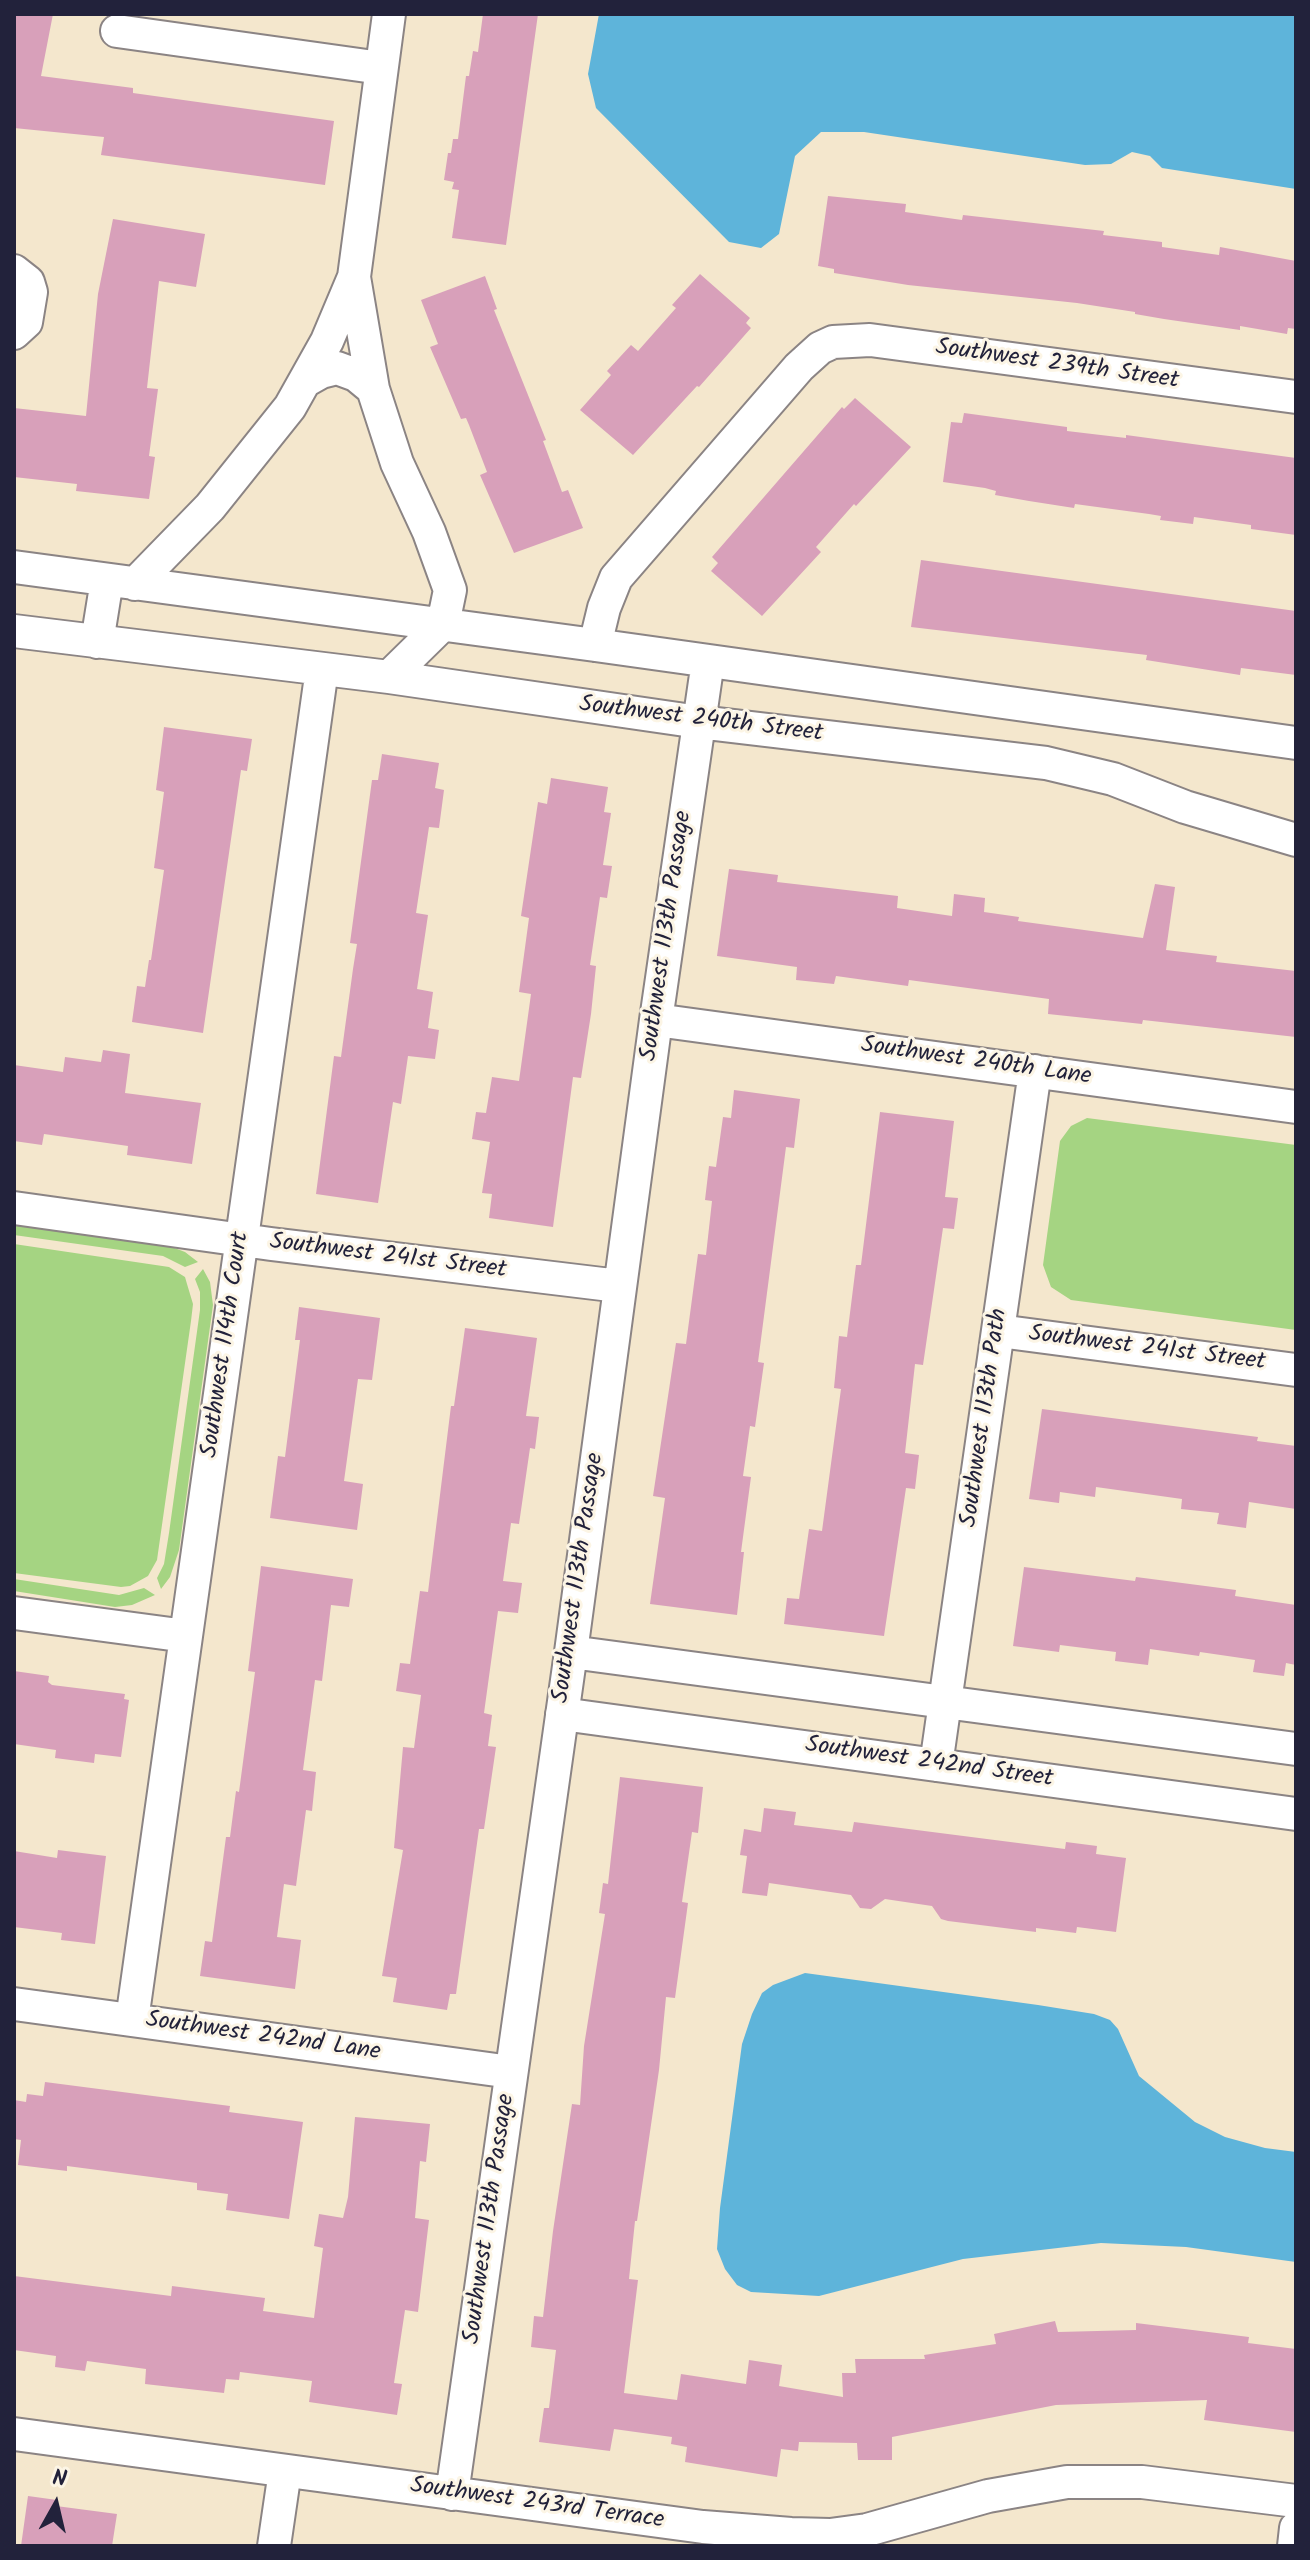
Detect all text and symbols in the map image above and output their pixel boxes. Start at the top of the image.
street label: Southwest 239th Street [933,335,1181,397]
street label: Southwest 240th Street [578,692,824,750]
street label: Southwest 113th Passage [636,809,700,1063]
street label: Southwest 240th Lane [859,1033,1093,1093]
street label: Southwest 241st Street [268,1229,508,1287]
street label: Southwest 114th Court [197,1230,257,1460]
street label: Southwest 113th Path [956,1307,1016,1529]
street label: Southwest 241st Street [1027,1321,1267,1379]
street label: Southwest 113th Passage [548,1451,612,1705]
street label: Southwest 242nd Street [803,1732,1055,1796]
street label: Southwest 242nd Lane [144,2007,382,2069]
street label: Southwest 113th Passage [459,2092,523,2346]
text: N [50,2461,69,2498]
north arrow [16,2464,96,2544]
street label: Southwest 243rd Terrace [408,2473,666,2537]

